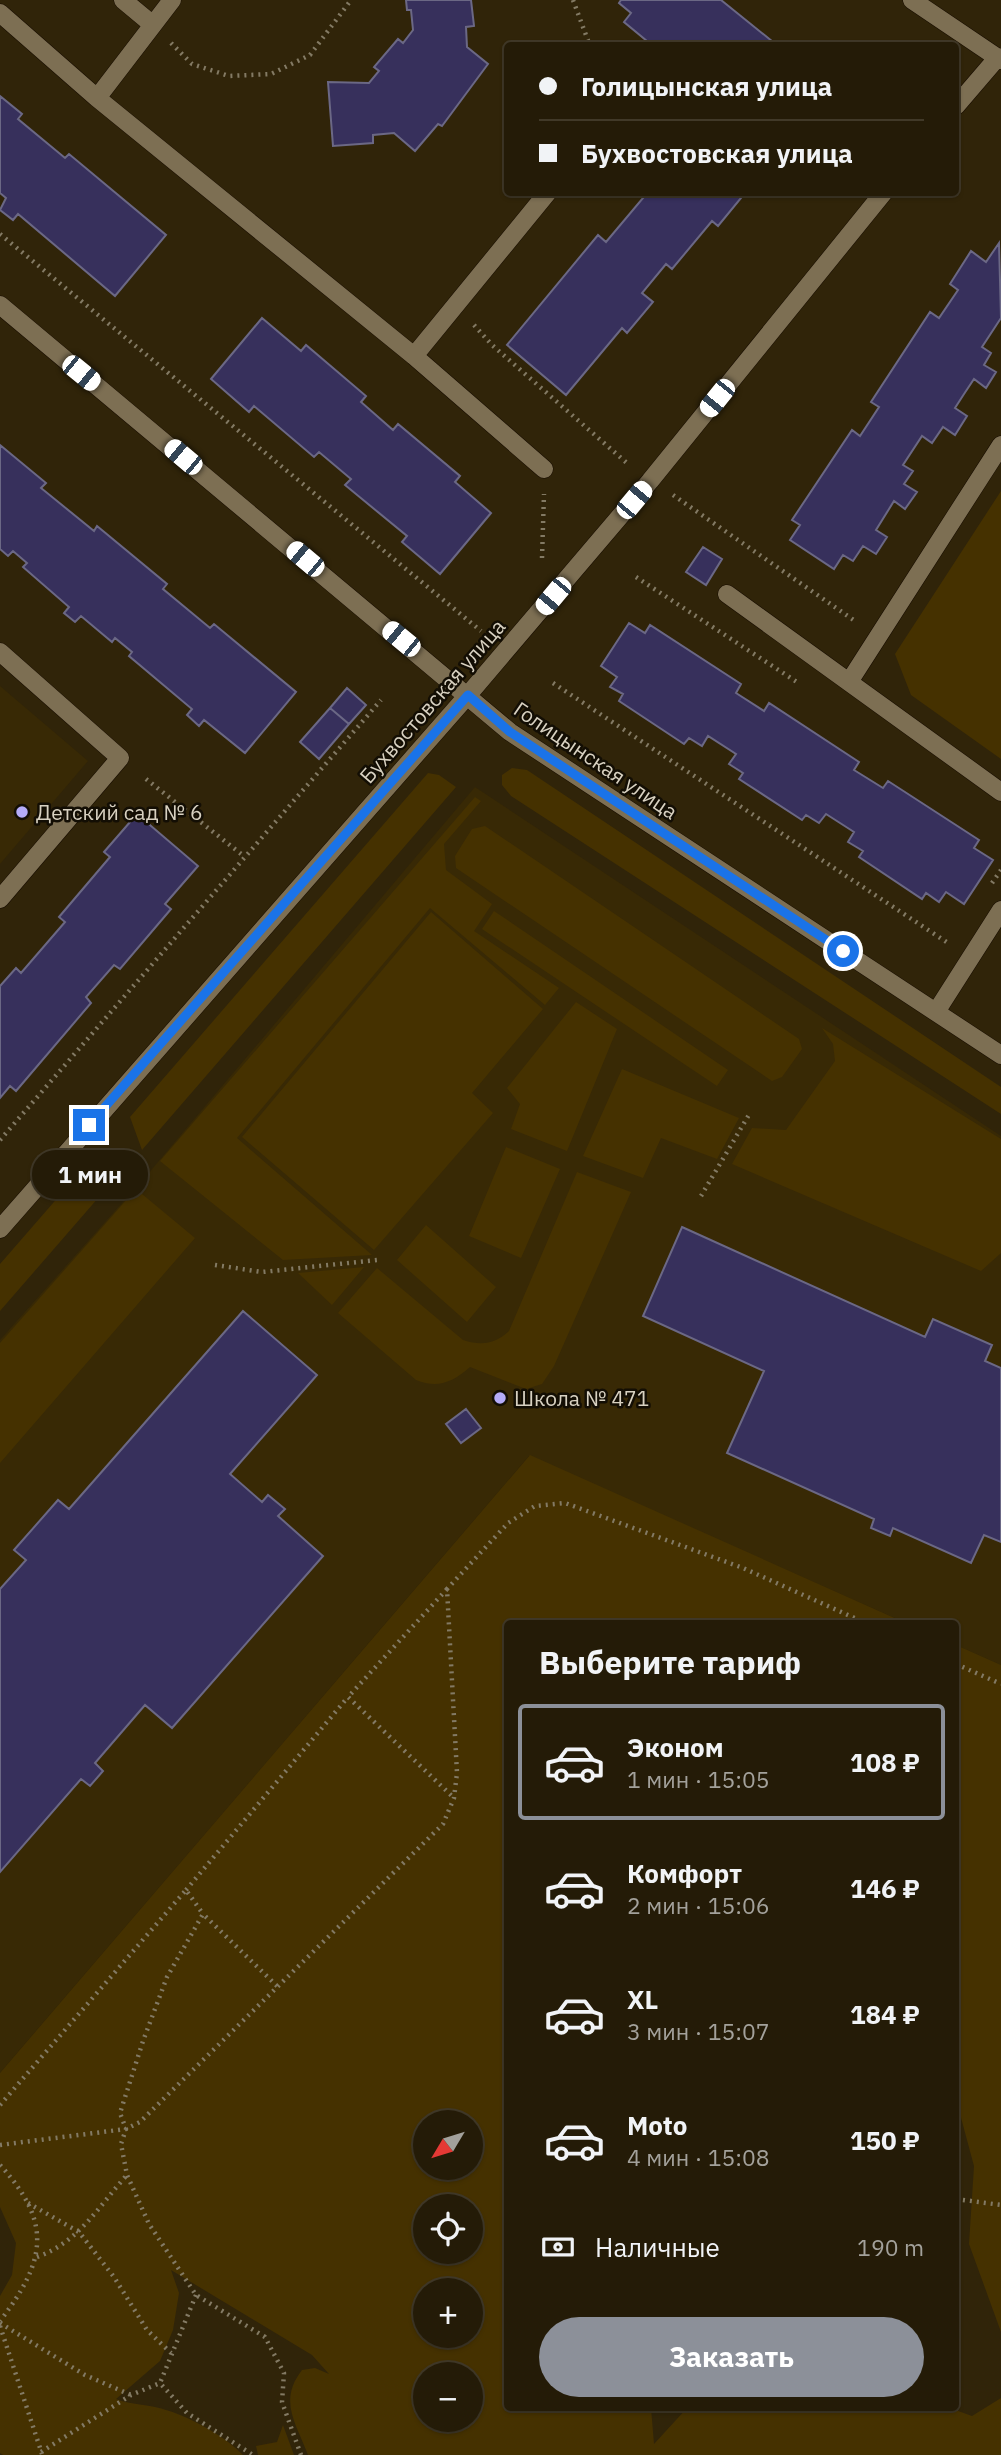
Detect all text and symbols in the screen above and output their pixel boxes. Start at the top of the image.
text: Голицынская улица [581,69,832,103]
text: Бухвостовская улица [581,136,853,170]
car [59,352,104,394]
car [696,375,739,421]
car [161,435,206,479]
car [613,477,656,523]
car [283,537,328,581]
car [532,573,575,619]
street label: Бухвостовская улица [353,613,511,789]
car [379,618,424,660]
street label: Голицынская улица [509,695,683,825]
place label: Детский сад № 6 [36,798,203,826]
marker: Детский сад № 6 [14,804,30,820]
route start [827,935,859,967]
route end [73,1109,105,1141]
callout: 1 мин [31,1150,147,1198]
text: 1 мин [58,1159,122,1189]
place label: Школа № 471 [514,1384,649,1412]
marker: Школа № 471 [492,1390,508,1406]
text: Выберите тариф [539,1641,801,1683]
text: Эконом [627,1730,724,1764]
icon: car [543,1731,606,1794]
text: 108 ₽ [850,1745,920,1779]
text: 1 мин · 15:05 [627,1764,770,1794]
text: Комфорт [627,1856,742,1890]
icon: car [543,1857,606,1920]
text: 146 ₽ [850,1871,920,1905]
text: 2 мин · 15:06 [627,1890,770,1920]
text: XL [627,1982,658,2016]
icon: car [543,1983,606,2046]
text: 184 ₽ [850,1997,920,2031]
text: 3 мин · 15:07 [627,2016,770,2046]
text: Moto [627,2108,687,2142]
icon: car [543,2109,606,2172]
north arrow [413,2110,483,2180]
map controls [413,2110,483,2432]
text: 150 ₽ [850,2123,920,2157]
text: 4 мин · 15:08 [627,2142,770,2172]
button: locate [413,2194,483,2264]
icon: cash [539,2228,577,2266]
text: Наличные [595,2230,720,2264]
text: 190 m [857,2232,924,2262]
button: + [413,2278,483,2348]
button: Заказать [539,2317,924,2397]
button: − [413,2362,483,2432]

